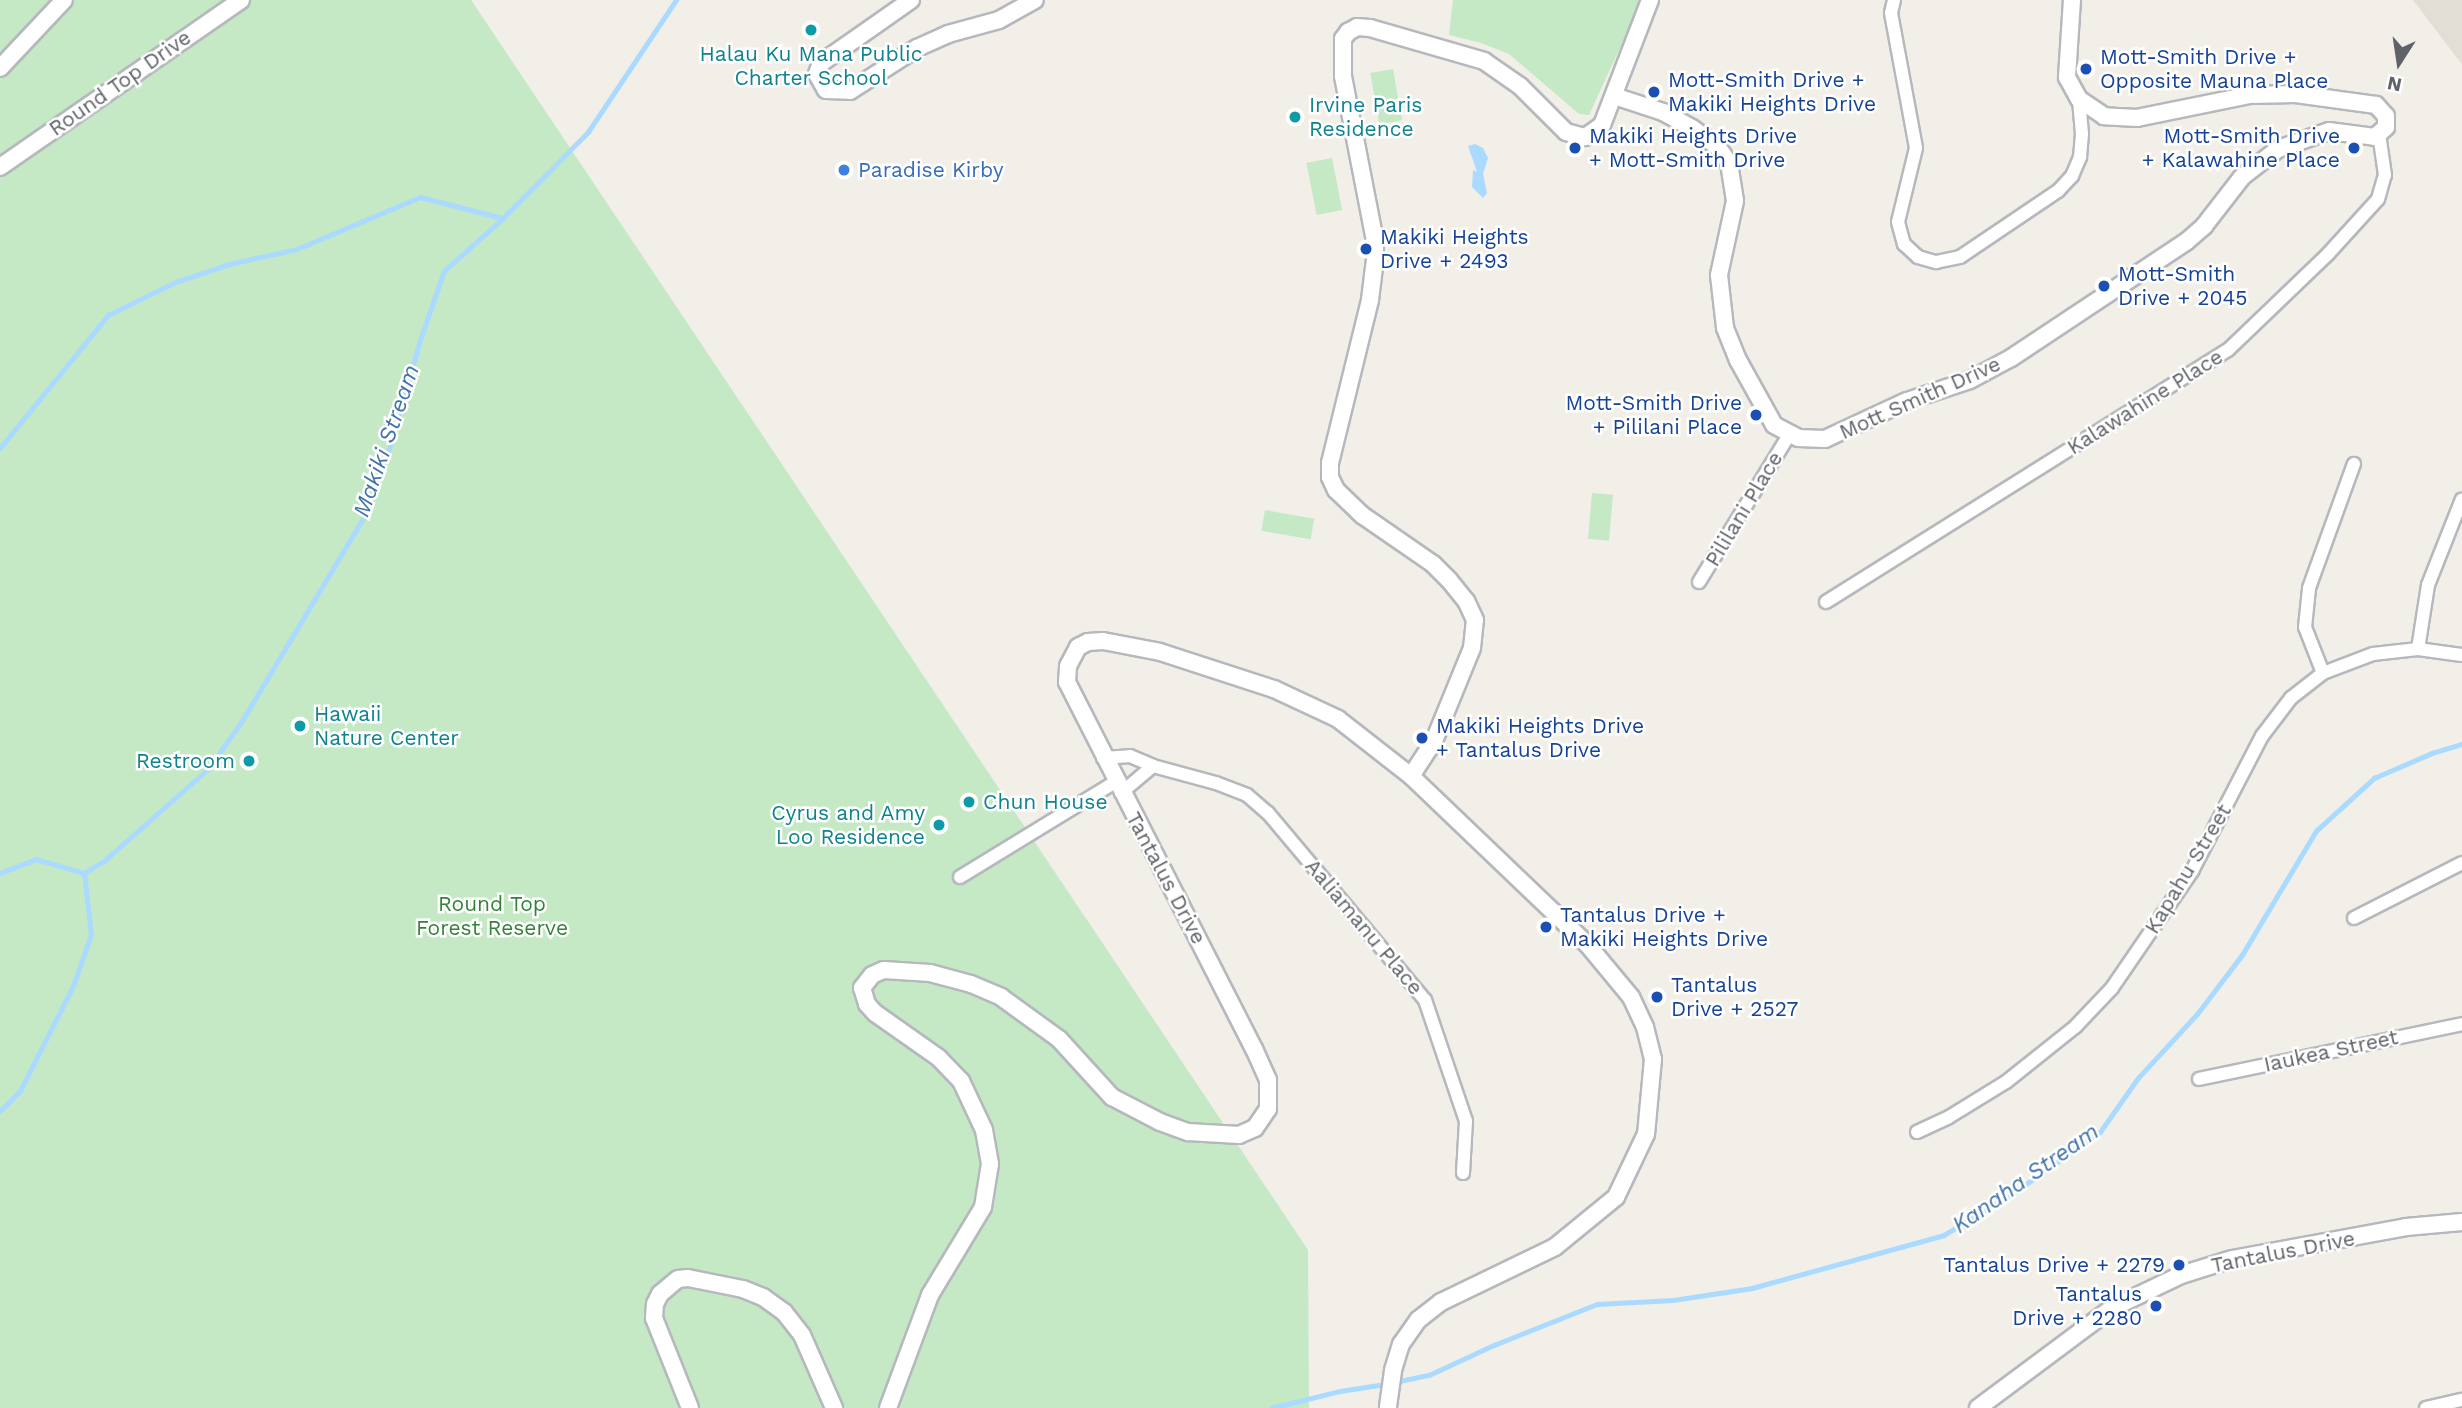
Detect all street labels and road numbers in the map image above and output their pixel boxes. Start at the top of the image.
street label: Round Top Drive [44,24,196,142]
street label: Kalawahine Place [2063,344,2227,460]
street label: Mott Smith Drive [1836,351,2004,445]
street label: Pililani Place [1700,447,1788,571]
street label: Kapahu Street [2139,800,2237,938]
street label: Tantalus Drive [1121,808,1211,948]
street label: Aaliamanu Place [1300,854,1428,1000]
street label: Iaukea Street [2261,1024,2401,1078]
street label: Tantalus Drive [2209,1226,2357,1278]

